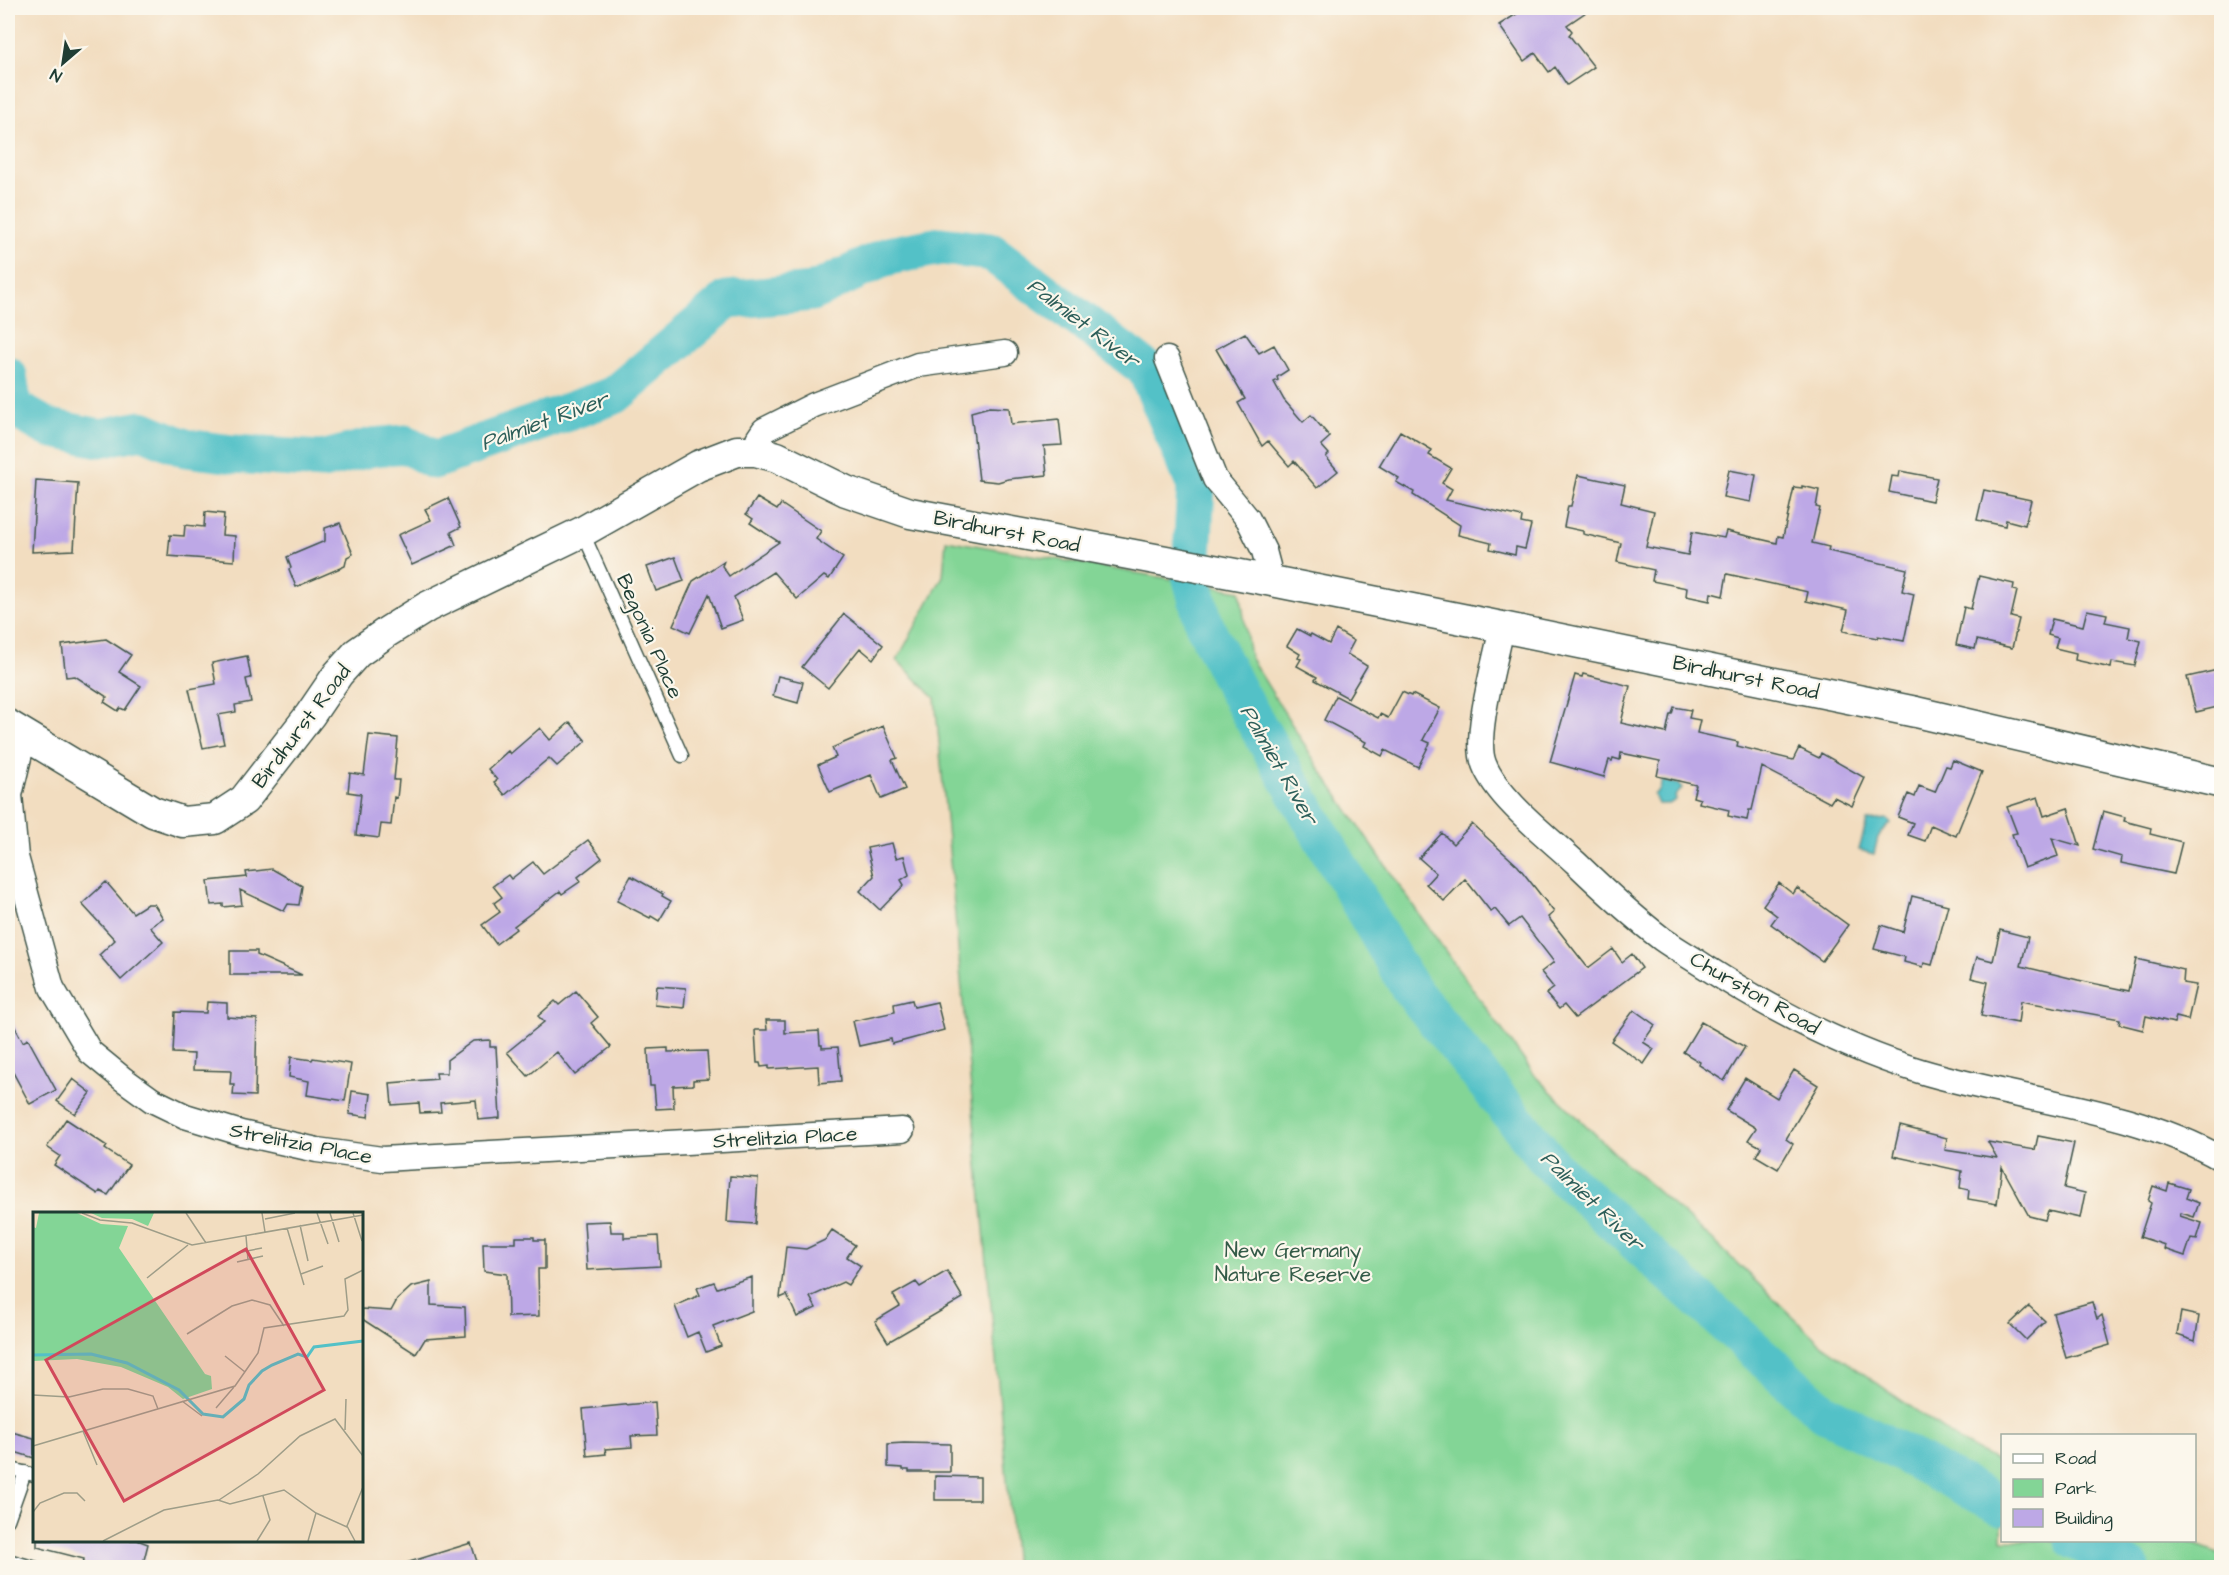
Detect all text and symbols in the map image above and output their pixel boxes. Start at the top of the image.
north arrow [33,33,93,93]
text: N [46,63,66,87]
water label: Palmiet River [1021,271,1148,377]
water label: Palmiet River [477,383,615,459]
street label: Birdhurst Road [931,503,1083,560]
street label: Begonia Place [607,569,690,704]
street label: Birdhurst Road [1670,648,1822,707]
street label: Birdhurst Road [245,658,358,794]
water label: Palmiet River [1232,699,1327,833]
street label: Churston Road [1684,944,1825,1042]
street label: Strelitzia Place [227,1115,375,1172]
street label: Strelitzia Place [712,1119,858,1156]
water label: Palmiet River [1533,1144,1653,1260]
inset map [33,1212,363,1542]
park label: New Germany Nature Reserve [1215,1236,1371,1289]
legend [2001,1434,2196,1542]
text: Road [2055,1446,2096,1471]
text: Park [2055,1476,2097,1501]
text: Building [2055,1506,2113,1532]

